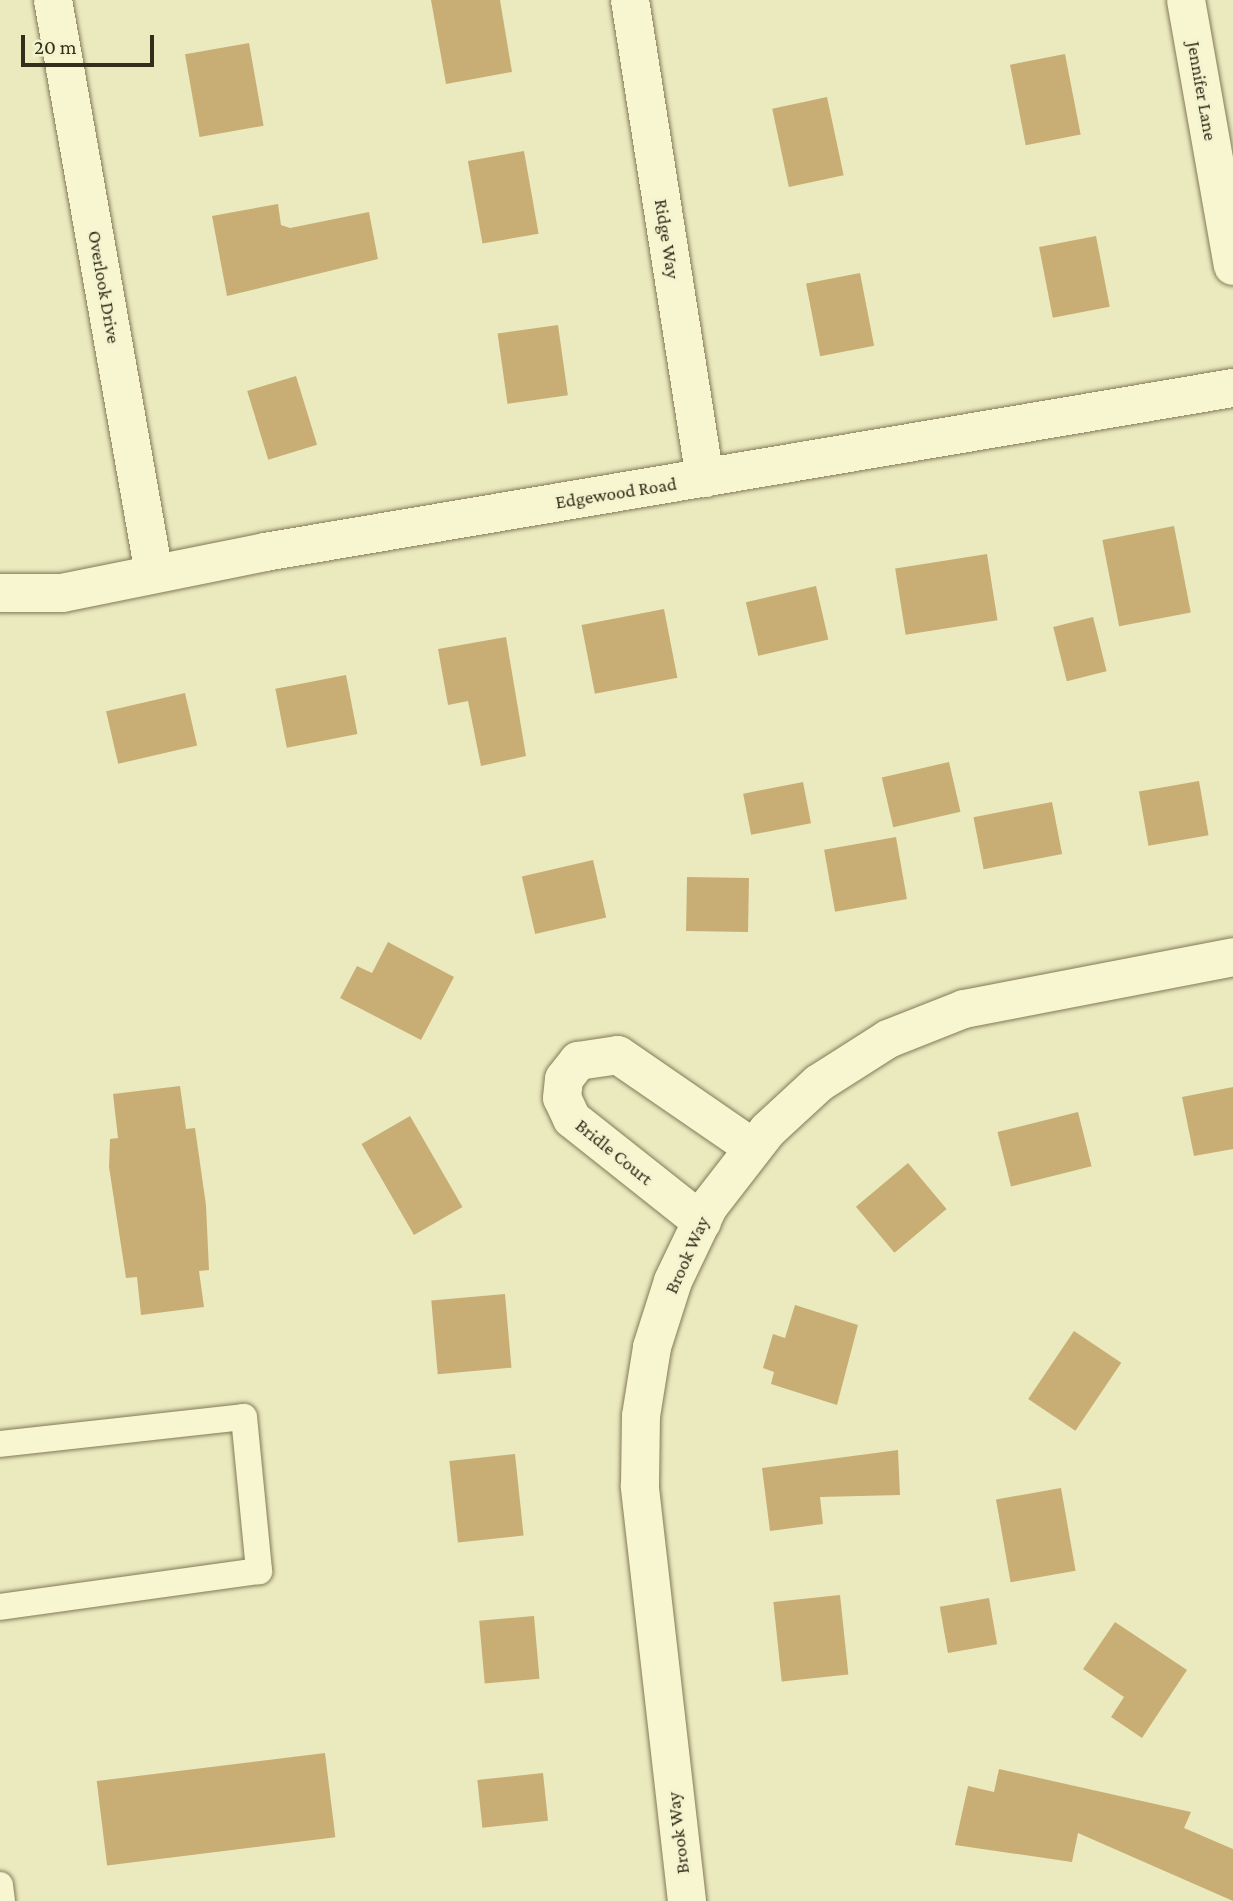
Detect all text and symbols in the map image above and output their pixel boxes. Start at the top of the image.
scale bar [24,21,158,65]
text: 20 m [34,35,77,59]
street label: Jennifer Lane [1182,40,1222,142]
street label: Ridge Way [649,197,685,281]
street label: Overlook Drive [83,229,125,345]
street label: Edgewood Road [554,472,678,514]
street label: Bridle Court [571,1114,657,1190]
street label: Brook Way [660,1213,714,1297]
street label: Brook Way [662,1791,694,1875]

